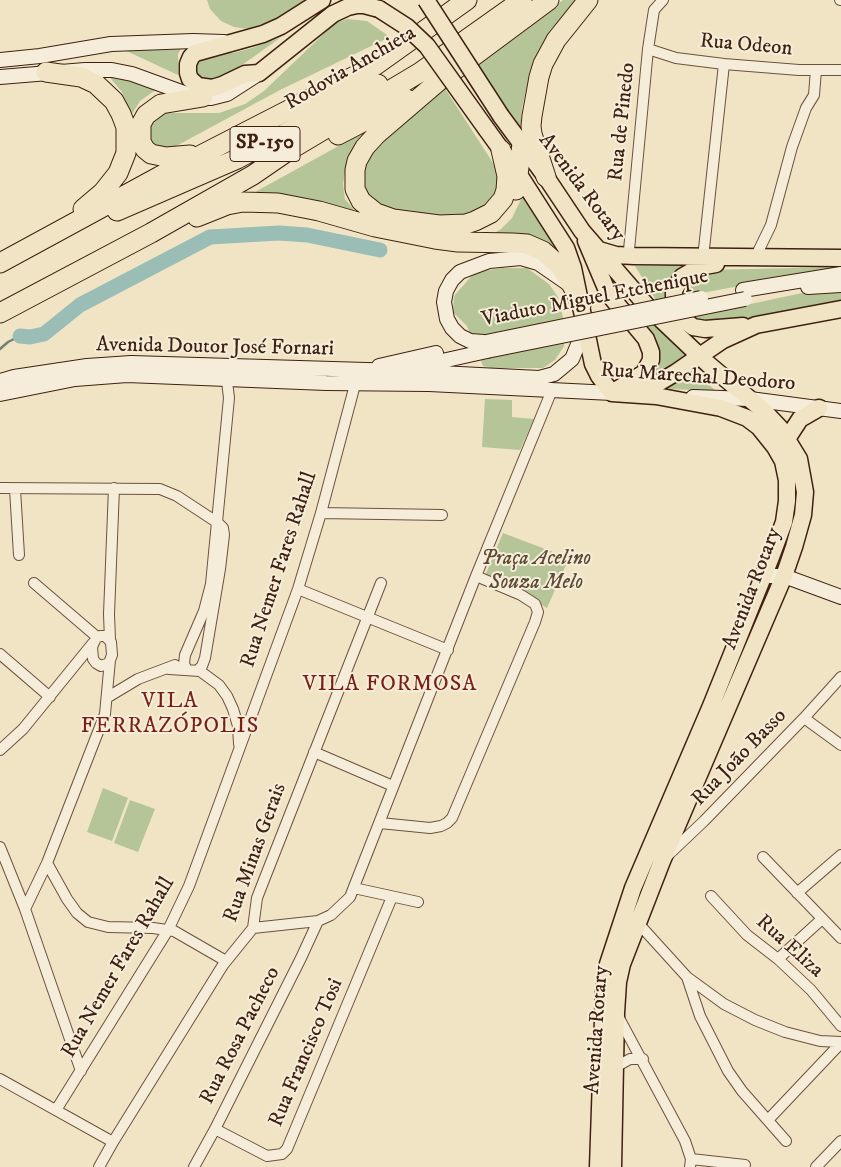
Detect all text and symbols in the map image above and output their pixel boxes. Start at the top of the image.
street label: Rodovia Anchieta [281,21,421,117]
street label: Rua Odeon [699,29,793,63]
street label: Rua de Pinedo [604,61,642,183]
road number: SP-150 [230,126,300,162]
street label: Avenida Rotary [532,129,630,247]
street label: Viaduto Miguel Etchenique [480,265,710,333]
street label: Avenida Doutor José Fornari [96,333,334,363]
street label: Rua Marechal Deodoro [600,359,796,397]
street label: Rua Nemer Fares Rahall [236,469,324,671]
street label: Avenida Rotary [718,524,788,654]
park label: Praça Acelino Souza Melo [481,547,591,597]
district label: VILA FORMOSA [301,672,479,698]
district label: VILA FERRAZÓPOLIS [79,689,261,740]
street label: Rua João Basso [687,704,793,812]
street label: Rua Minas Gerais [219,780,293,926]
street label: Rua Nemer Fares Rahall [57,873,181,1063]
street label: Rua Eliza [750,910,828,984]
street label: Rua Rosa Pacheco [195,963,287,1109]
street label: Avenida Rotary [581,965,615,1095]
street label: Rua Francisco Tosi [264,975,350,1131]

